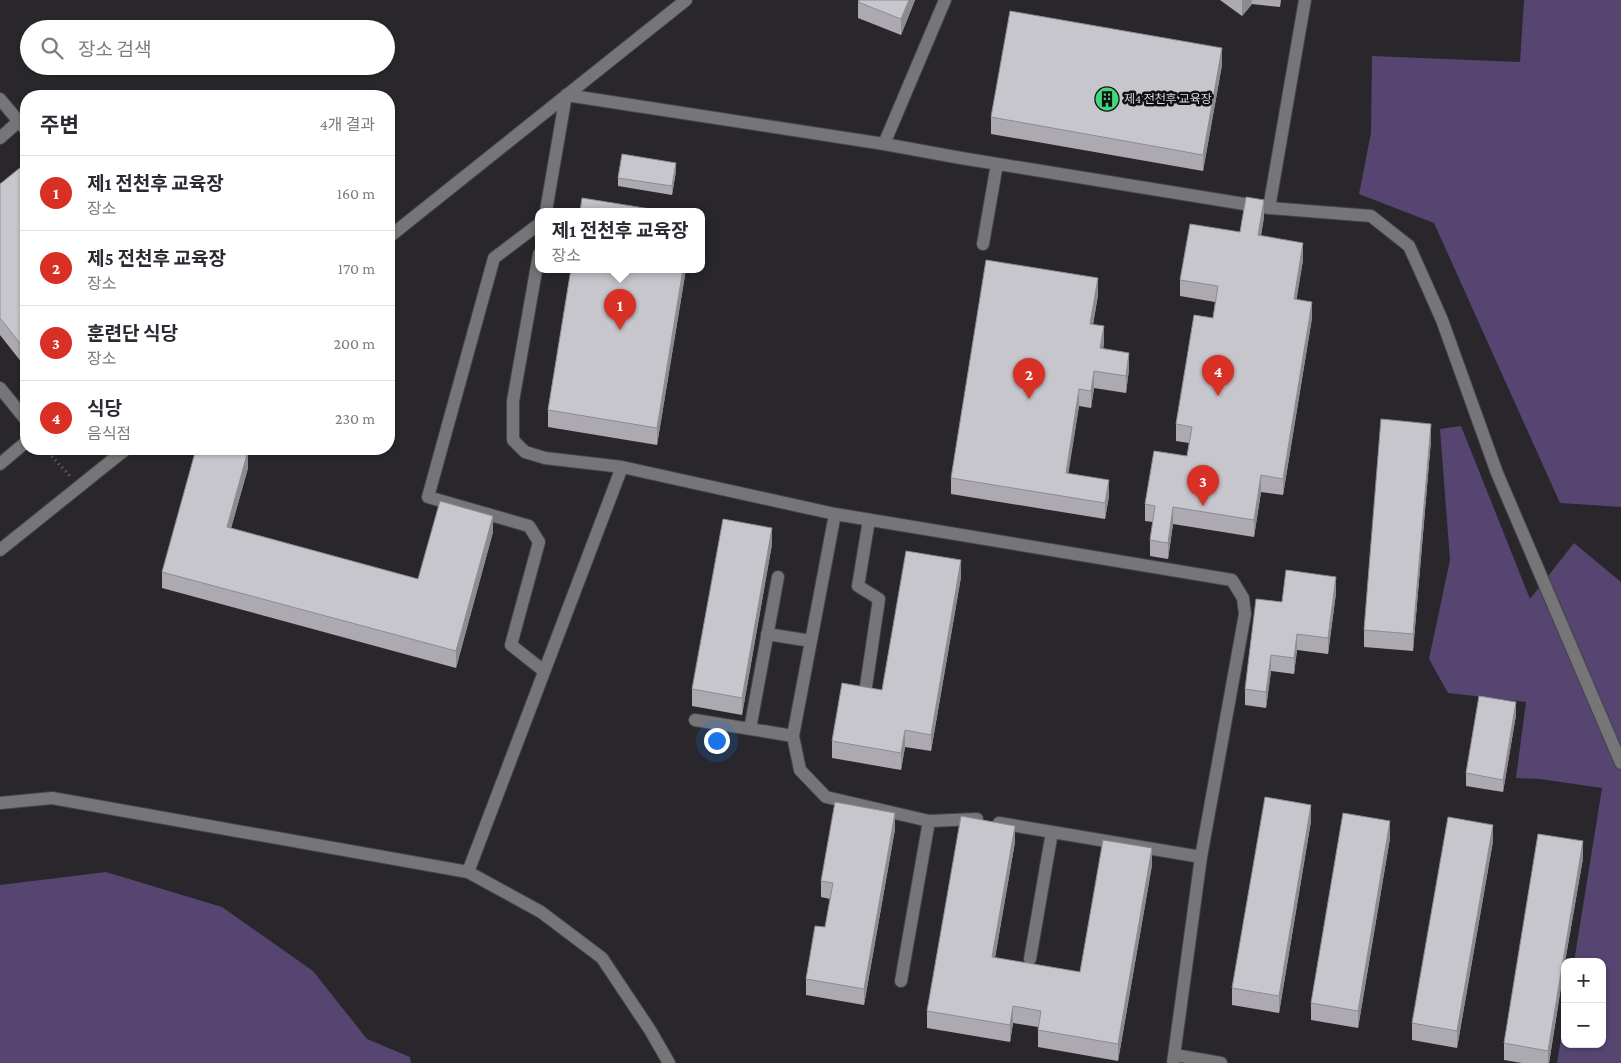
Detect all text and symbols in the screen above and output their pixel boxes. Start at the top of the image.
search box [20,20,395,75]
icon: search [38,34,66,62]
text: 장소 검색 [78,39,151,60]
building icon: 제4 전천후 교육장 [1094,86,1120,112]
place label: 제4 전천후 교육장 [1124,92,1212,106]
text: 주변 [40,113,79,137]
text: 4개 결과 [320,116,375,133]
text: 제1 전천후 교육장 [87,173,224,194]
text: 1 [53,185,59,202]
text: 160 m [337,185,375,202]
text: 장소 [87,200,116,217]
popup [535,208,705,273]
text: 제1 전천후 교육장 [552,220,688,241]
text: 장소 [552,247,581,264]
text: 제5 전천후 교육장 [87,248,226,269]
text: 2 [52,260,60,277]
text: 170 m [338,260,375,277]
text: 장소 [87,275,116,292]
pin: 1 [604,289,636,330]
text: 훈련단 식당 [87,323,178,344]
text: 3 [52,335,60,352]
text: 200 m [333,335,375,352]
text: 장소 [87,350,116,367]
pin: 4 [1202,355,1234,396]
pin: 2 [1013,358,1045,399]
text: 식당 [87,398,122,419]
text: 4 [52,410,60,427]
text: 230 m [335,410,375,427]
text: 음식점 [87,425,131,442]
pin: 3 [1187,465,1219,506]
your location [704,728,730,754]
map controls [1561,958,1606,1048]
button: + [1561,958,1606,1003]
button: − [1561,1003,1606,1048]

